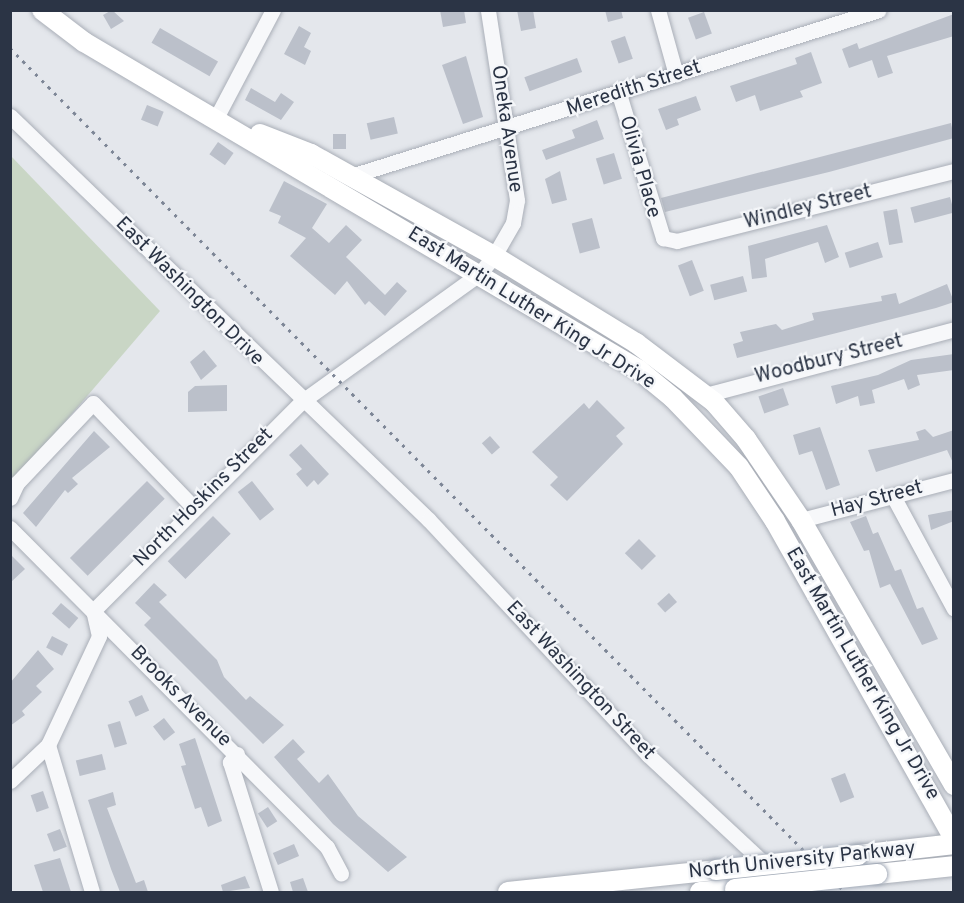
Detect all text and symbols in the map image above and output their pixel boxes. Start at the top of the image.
street label: Meredith Street [564,56,704,122]
street label: Oneka Avenue [485,63,527,195]
street label: Olivia Place [613,113,665,221]
street label: Windley Street [742,181,874,235]
street label: East Washington Drive [109,212,269,372]
street label: East Martin Luther King Jr Drive [403,223,659,395]
street label: Woodbury Street [753,330,905,390]
street label: North Hoskins Street [129,423,279,573]
street label: Hay Street [828,476,926,524]
street label: East Martin Luther King Jr Drive [780,543,944,805]
street label: East Washington Street [500,597,660,765]
street label: Brooks Avenue [124,641,236,753]
street label: North University Parkway [687,837,917,885]

